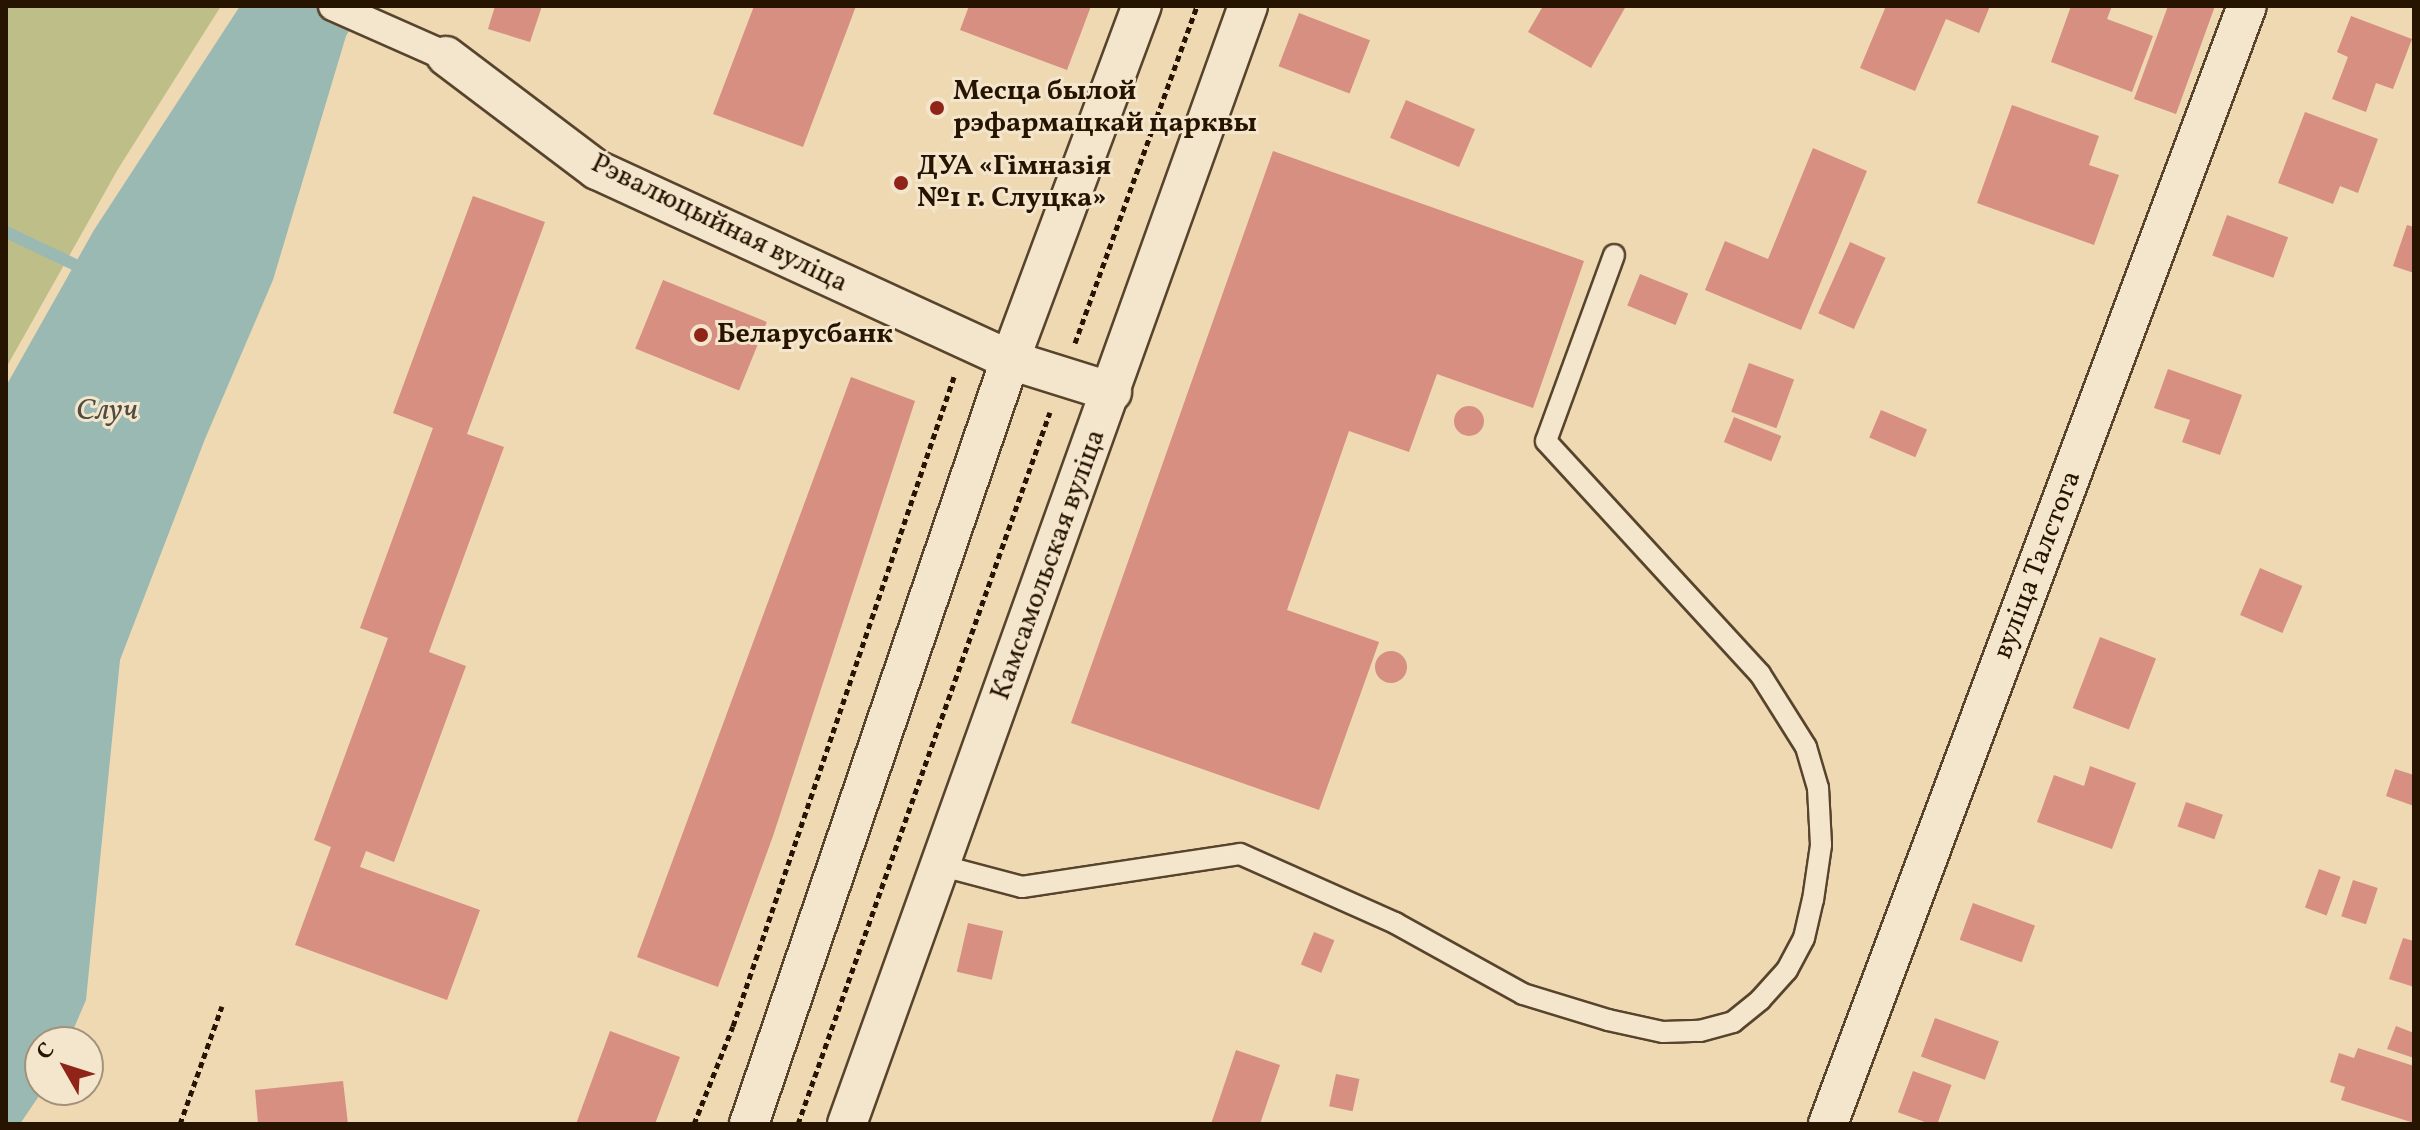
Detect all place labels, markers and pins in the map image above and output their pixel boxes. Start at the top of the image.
place label: Месца былой рэфармацкай царквы [953,75,1257,141]
marker: Месца былой рэфармацкай царквы [928,99,946,117]
place label: ДУА «Гімназія №1 г. Слуцка» [917,150,1111,216]
marker: ДУА «Гімназія №1 г. Слуцка» [892,174,910,192]
place label: Беларусбанк [717,318,893,352]
marker: Беларусбанк [692,326,710,344]

